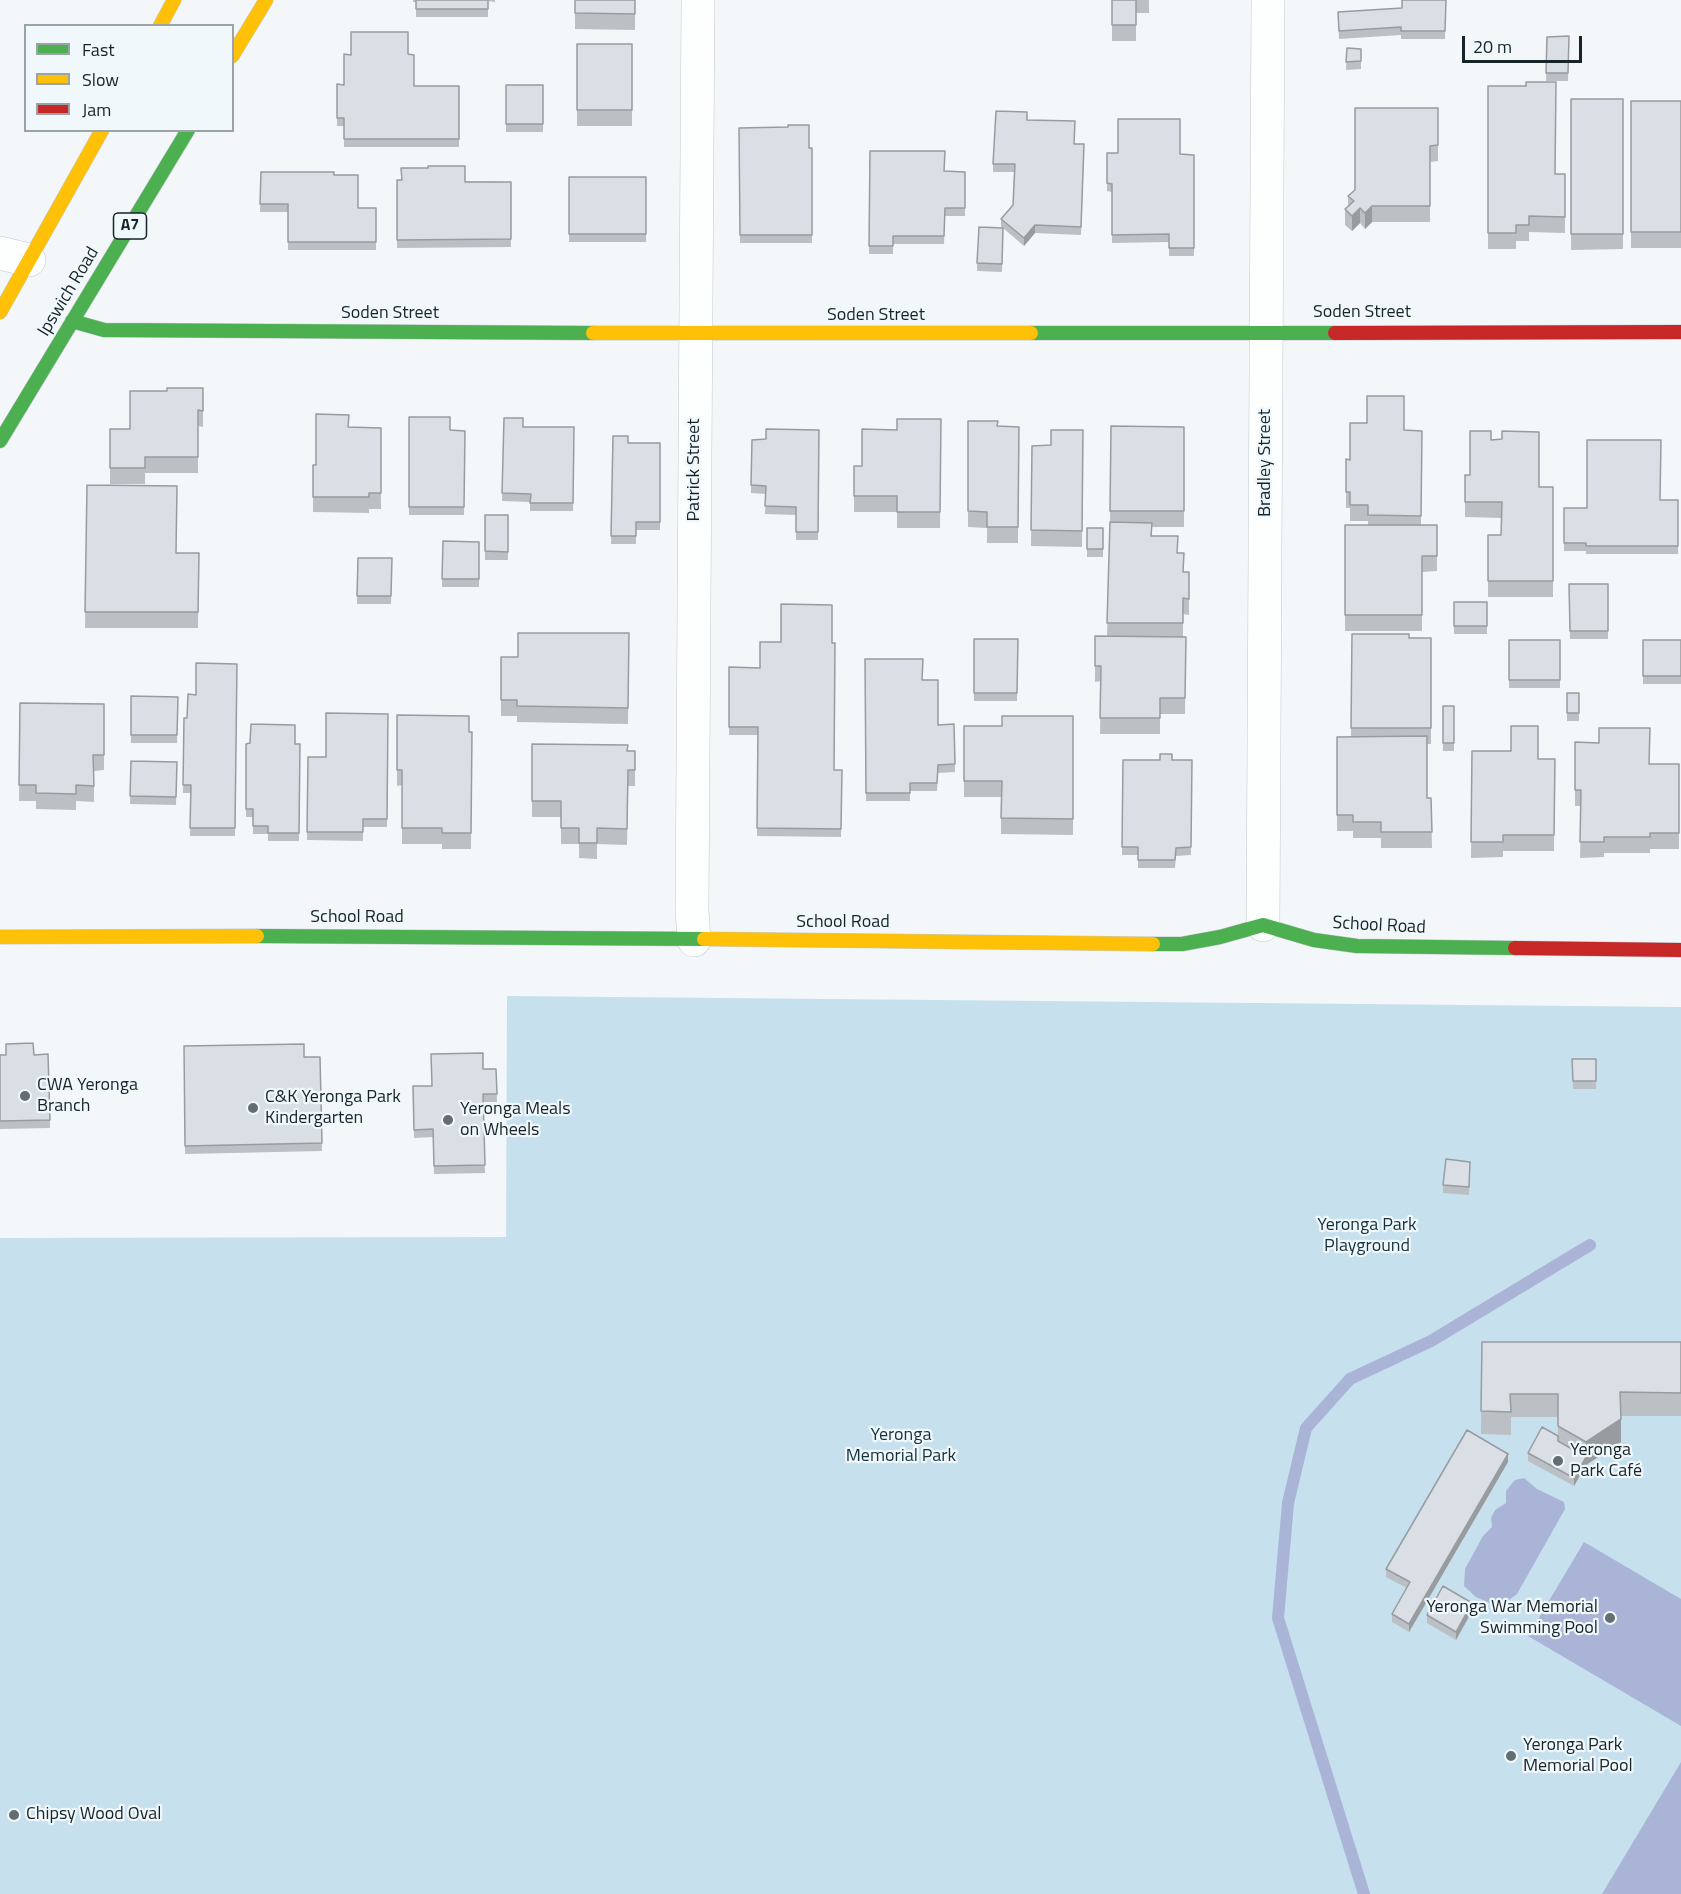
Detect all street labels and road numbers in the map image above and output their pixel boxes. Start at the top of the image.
road number: A7 [114,213,146,239]
street label: Ipswich Road [34,243,104,341]
street label: Soden Street [1313,302,1411,324]
street label: Soden Street [341,303,439,325]
street label: Soden Street [827,305,925,327]
street label: Bradley Street [1255,409,1277,517]
street label: Patrick Street [684,419,706,521]
street label: School Road [310,907,404,929]
street label: School Road [796,912,890,934]
street label: School Road [1332,913,1426,939]

